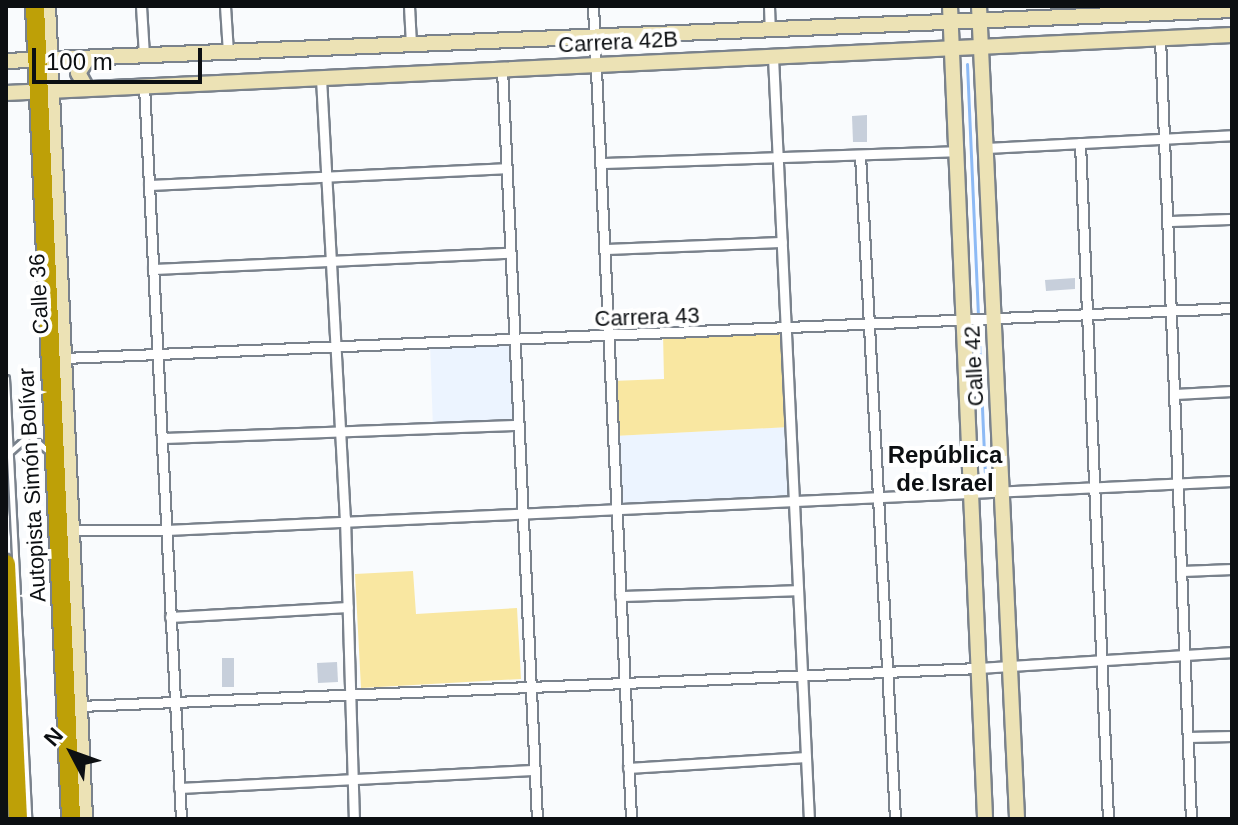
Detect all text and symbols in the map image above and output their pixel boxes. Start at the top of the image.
street label: Carrera 42B [557,26,679,58]
scale bar [36,32,206,82]
text: 100 m [46,48,113,75]
street label: Calle 36 [24,253,54,335]
street label: Carrera 43 [594,302,700,332]
street label: Calle 42 [959,325,989,407]
street label: Autopista Simón Bolívar [13,367,51,603]
district label: República de Israel [888,441,1002,497]
north arrow [32,713,112,793]
text: N [39,723,68,751]

